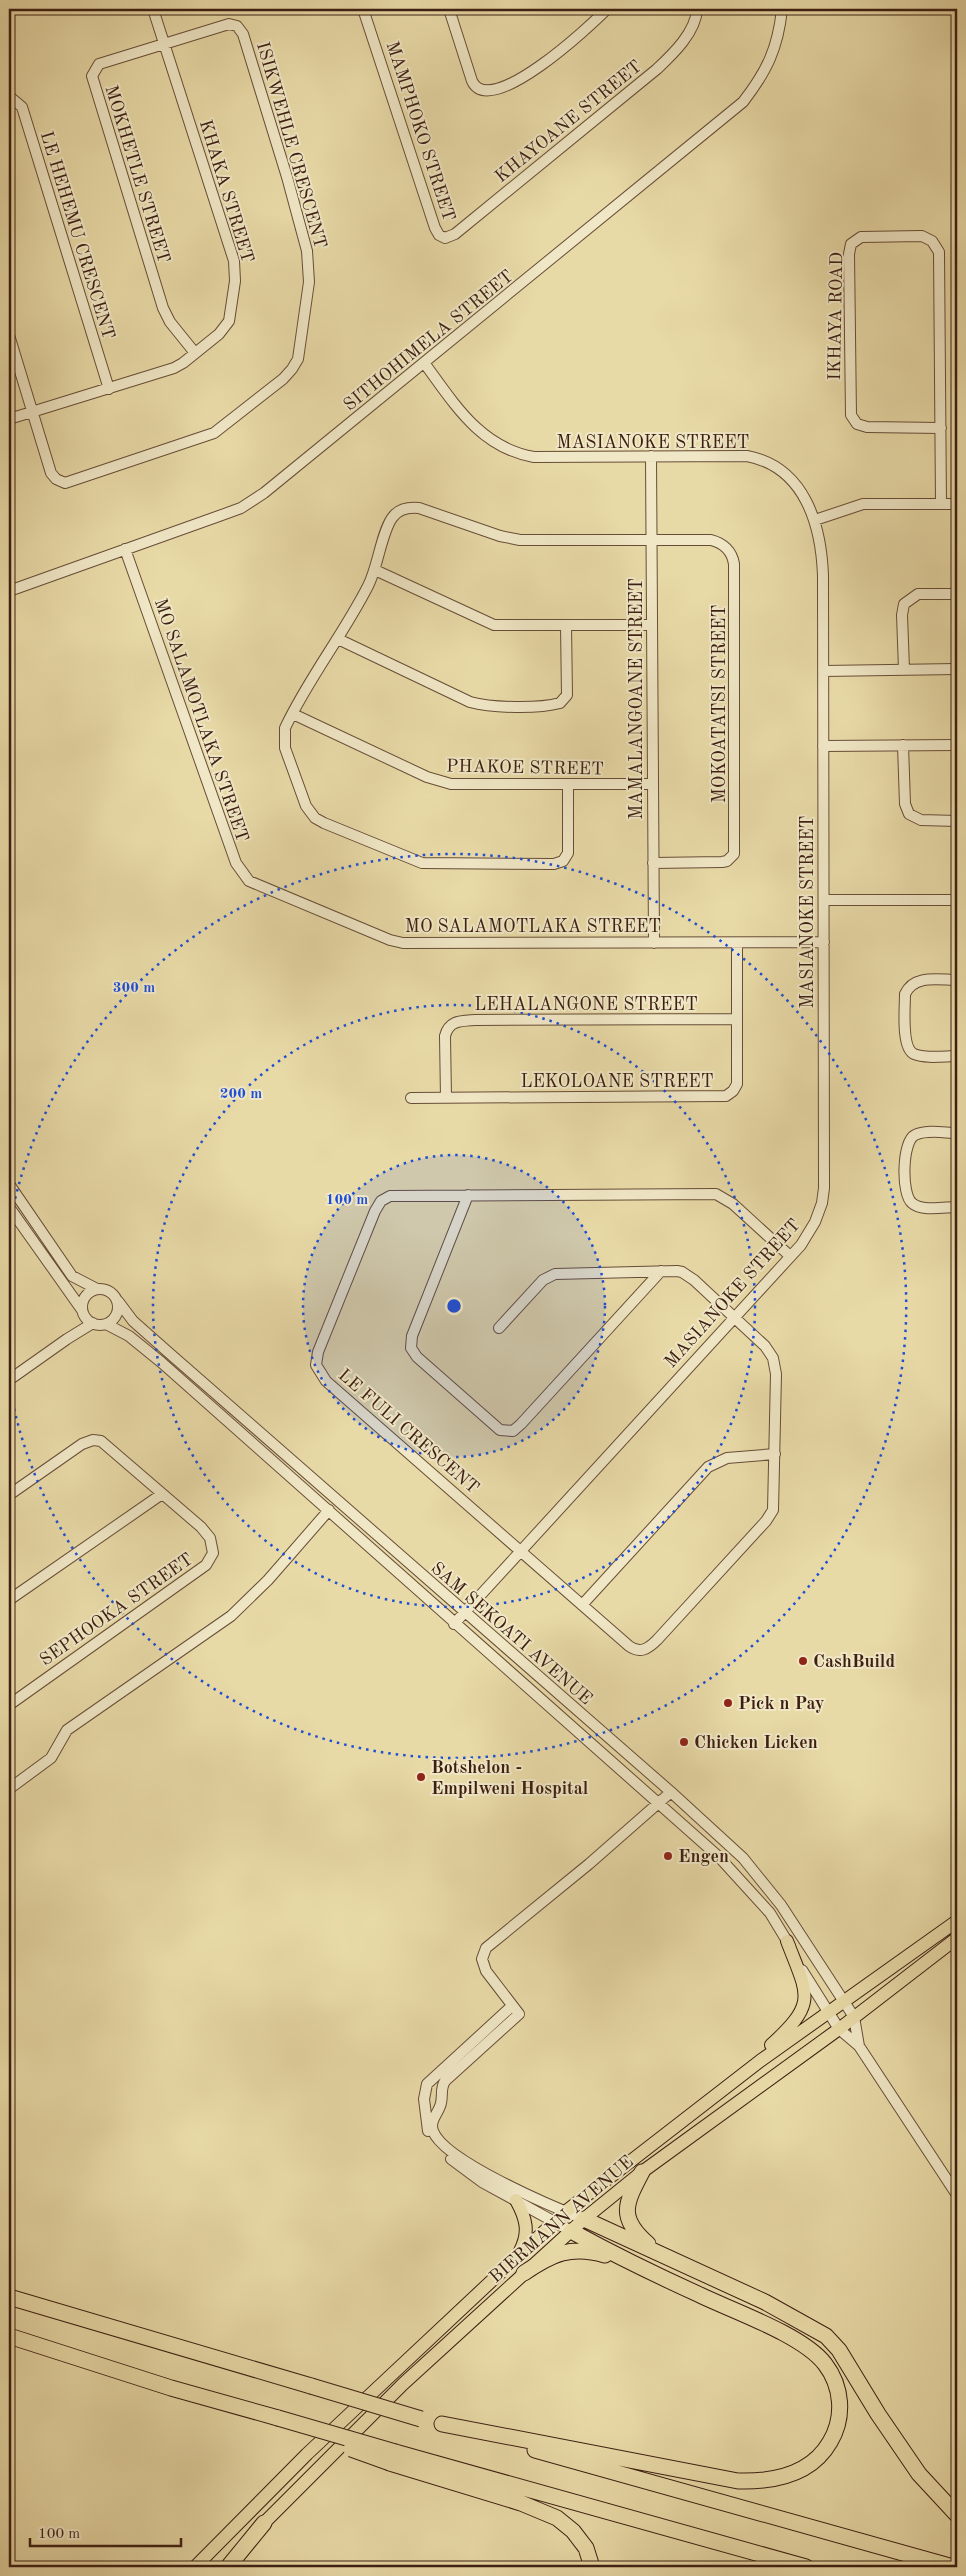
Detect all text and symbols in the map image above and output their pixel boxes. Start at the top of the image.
street label: MAMPHOKO STREET [382,39,458,224]
street label: ISIKWEHLE CRESCENT [253,40,329,251]
street label: KHAYOANE STREET [492,57,645,186]
street label: MOKHETLE STREET [101,83,173,265]
street label: KHAKA STREET [196,118,256,265]
street label: LE HEHEMU CRESCENT [37,129,117,342]
street label: IKHAYA ROAD [826,252,846,380]
street label: SITHOHIMELA STREET [341,267,517,415]
street label: MASIANOKE STREET [557,434,749,452]
street label: MAMALANGOANE STREET [628,578,646,820]
street label: MO SALAMOTLAKA STREET [151,596,251,844]
street label: MOKOATATSI STREET [711,605,729,803]
street label: PHAKOE STREET [446,758,604,778]
street label: MASIANOKE STREET [799,816,817,1008]
street label: MO SALAMOTLAKA STREET [405,918,661,936]
text: 300 m [113,981,155,996]
street label: LEHALANGONE STREET [474,996,698,1014]
street label: LEKOLOANE STREET [520,1073,714,1091]
text: 200 m [220,1087,262,1102]
text: 100 m [326,1193,368,1208]
street label: MASIANOKE STREET [661,1216,804,1371]
centre of rings [445,1297,463,1315]
street label: LE FULI CRESCENT [335,1366,482,1497]
street label: SEPHOOKA STREET [37,1550,196,1669]
street label: SAM SEKOATI AVENUE [427,1559,595,1709]
place label: CashBuild [813,1653,895,1671]
marker: CashBuild [797,1655,809,1667]
place label: Pick n Pay [738,1695,824,1713]
marker: Pick n Pay [722,1697,734,1709]
place label: Chicken Licken [694,1734,818,1752]
marker: Chicken Licken [678,1736,690,1748]
place label: Botshelon - Empilweni Hospital [431,1759,589,1798]
marker: Botshelon - Empilweni Hospital [415,1771,427,1783]
place label: Engen [678,1848,729,1866]
marker: Engen [662,1850,674,1862]
street label: BIERMANN AVENUE [486,2153,637,2287]
scale bar [30,2516,181,2548]
text: 100 m [38,2527,80,2542]

